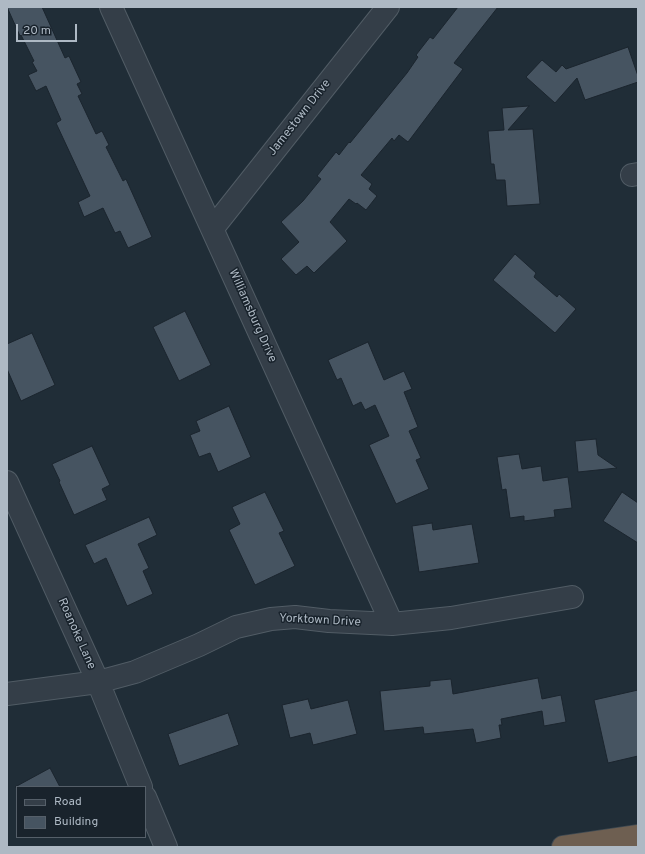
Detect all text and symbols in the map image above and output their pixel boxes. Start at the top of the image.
scale bar [18,16,79,42]
text: 20 m [23,23,51,39]
street label: Jamestown Drive [266,77,334,159]
street label: Williamsburg Drive [225,267,279,365]
street label: Roanoke Lane [54,596,98,672]
street label: Yorktown Drive [279,612,361,630]
legend [16,786,146,838]
text: Road [54,794,82,810]
text: Building [54,814,98,830]

